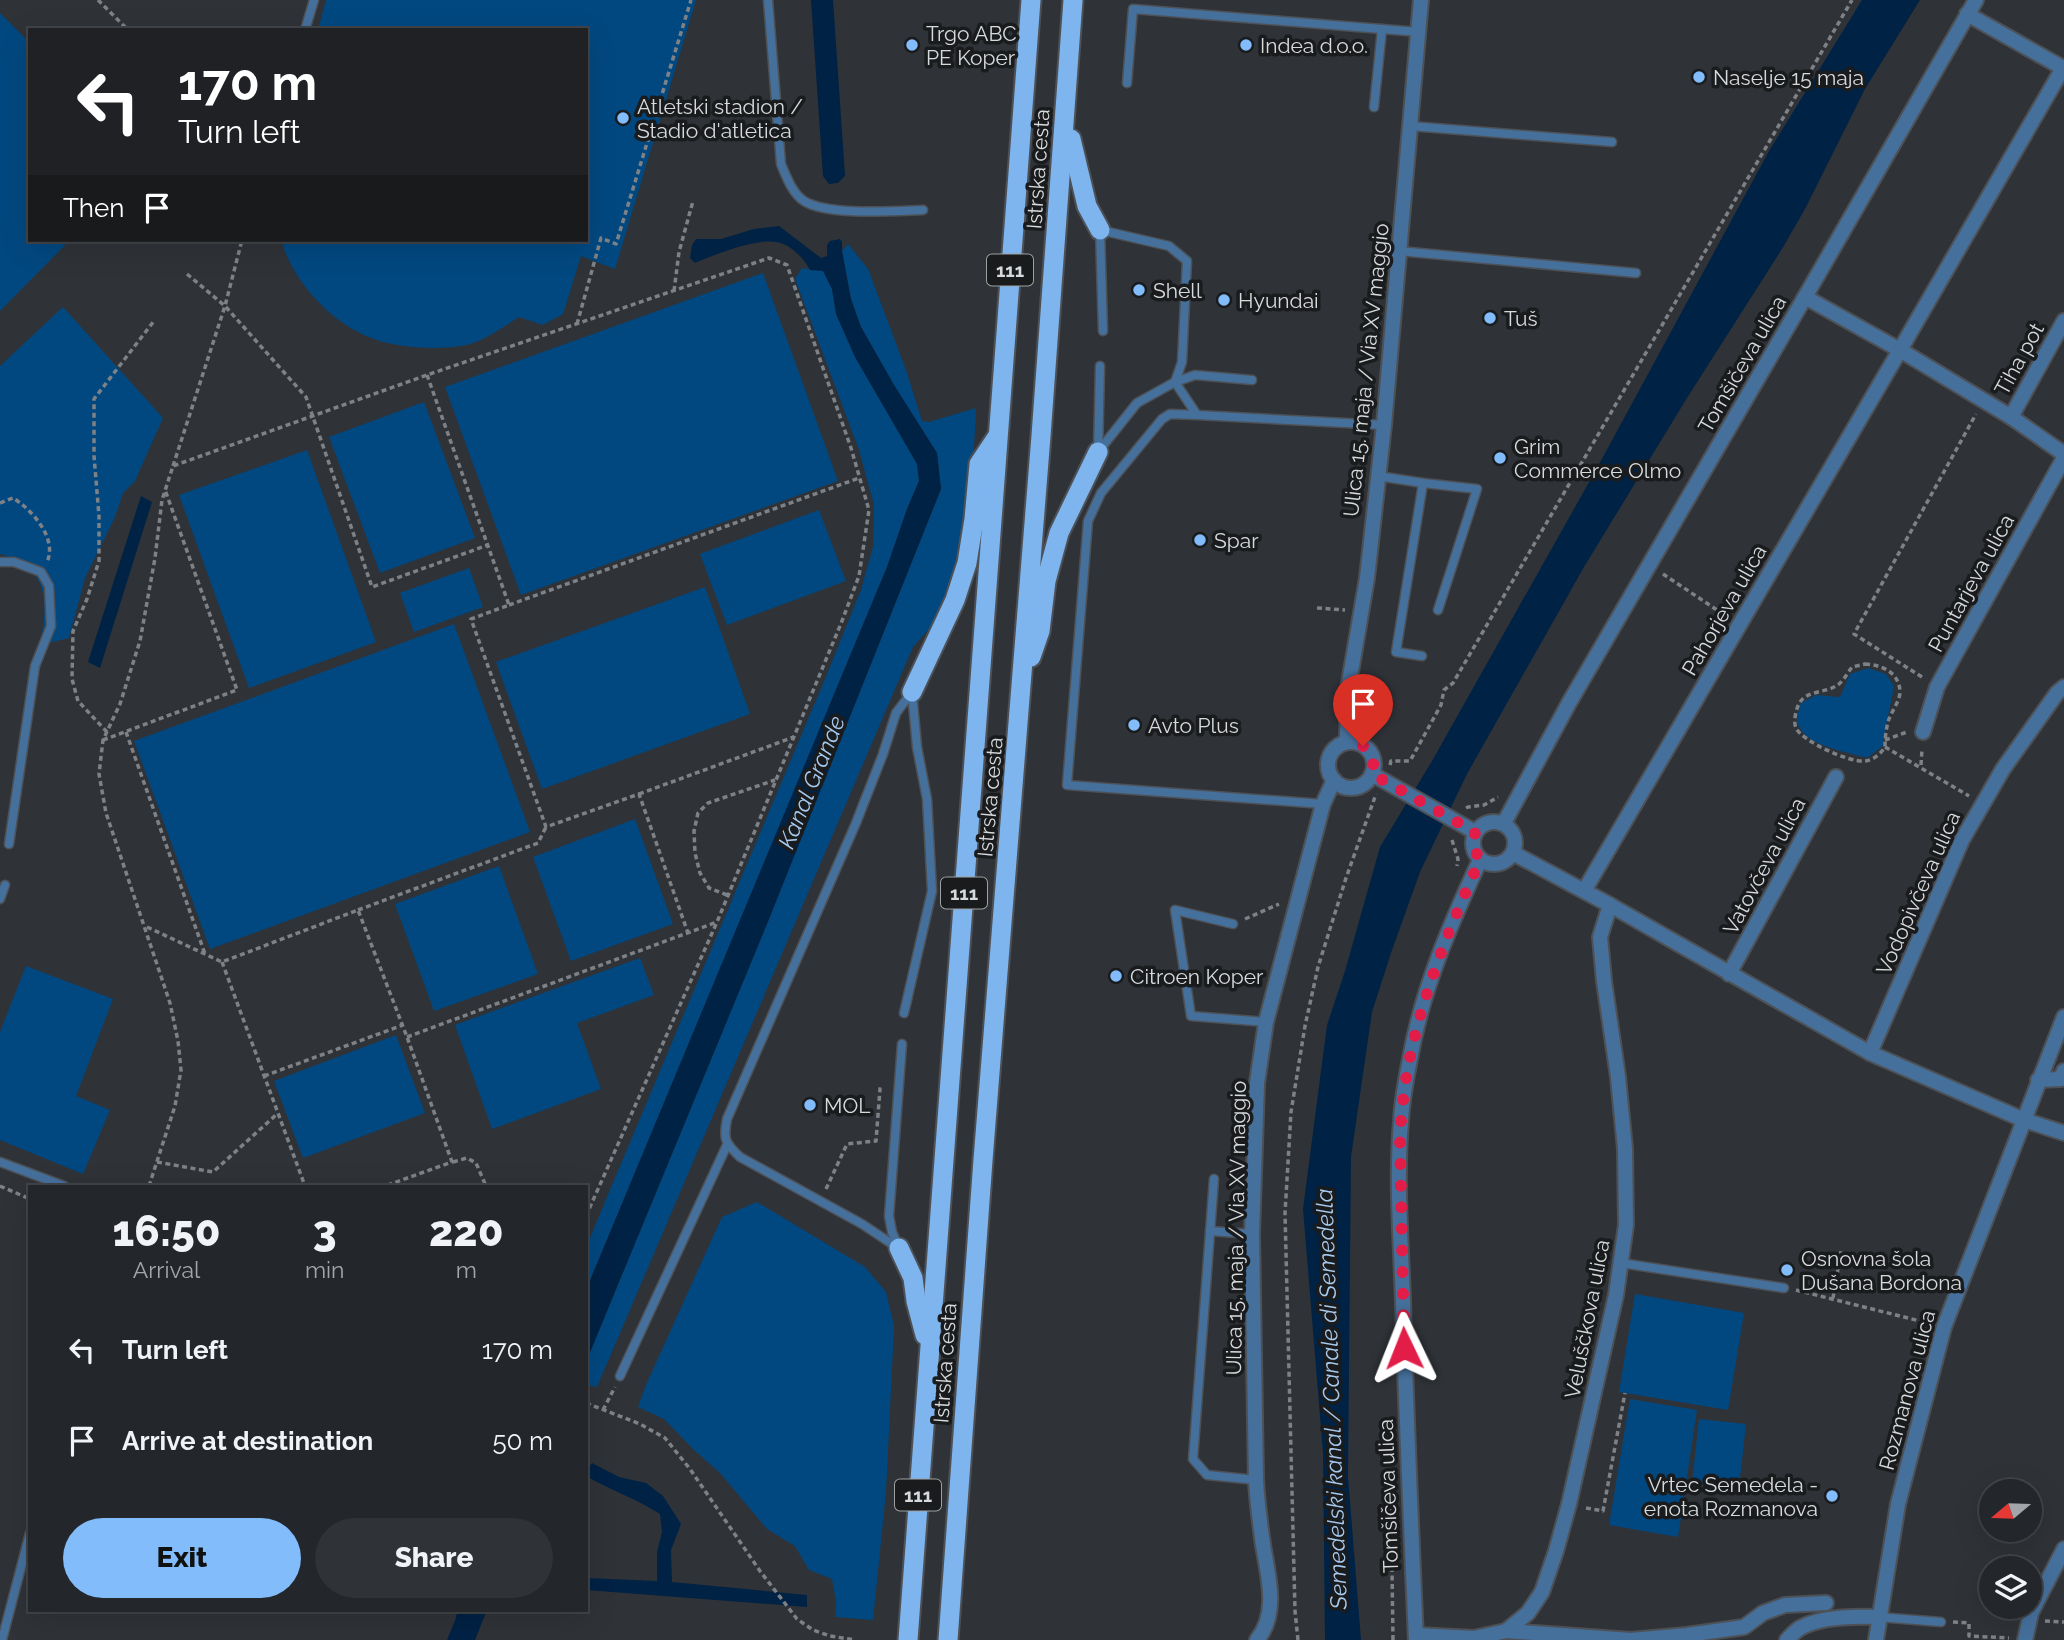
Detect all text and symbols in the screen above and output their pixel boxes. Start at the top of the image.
place label: Trgo ABC PE Koper [926,21,1017,70]
place label: Indea d.o.o. [1260,33,1368,58]
marker: Trgo ABC PE Koper [904,37,920,53]
marker: Indea d.o.o. [1238,37,1254,53]
text: 170 m [178,54,317,111]
icon: left [63,56,154,147]
place label: Naselje 15 maja [1713,65,1864,90]
marker: Naselje 15 maja [1691,69,1707,85]
place label: Atletski stadion / Stadio d'atletica [637,94,803,143]
street label: Istrska cesta [1021,108,1055,230]
marker: Atletski stadion / Stadio d'atletica [615,110,631,126]
text: Turn left [178,113,300,150]
icon: arrive [138,189,176,227]
text: Then [63,193,124,223]
street label: Ulica 15. maja / Via XV maggio [1338,222,1394,518]
road number: 111 [987,254,1033,286]
place label: Shell [1153,278,1202,303]
marker: Shell [1131,282,1147,298]
place label: Hyundai [1238,288,1319,313]
street label: Tomšičeva ulica [1693,291,1791,437]
marker: Hyundai [1216,292,1232,308]
place label: Tuš [1504,306,1538,331]
marker: Tuš [1482,310,1498,326]
street label: Tiha pot [1989,318,2049,400]
place label: Grim Commerce Olmo [1514,434,1681,483]
marker: Grim Commerce Olmo [1492,450,1508,466]
street label: Puntarjeva ulica [1923,510,2019,656]
place label: Spar [1214,528,1259,553]
marker: Spar [1192,532,1208,548]
street label: Pahorjeva ulica [1676,540,1772,680]
pin [1333,674,1393,746]
icon: arrive [1344,685,1382,723]
water label: Kanal Grande [772,712,850,852]
place label: Avto Plus [1148,713,1239,738]
marker: Avto Plus [1126,717,1142,733]
street label: Istrska cesta [972,736,1008,858]
street label: Vatovčeva ulica [1717,793,1811,939]
street label: Vodopivčeva ulica [1871,807,1965,979]
road number: 111 [941,878,987,908]
place label: Citroen Koper [1130,964,1264,989]
marker: Citroen Koper [1108,968,1124,984]
street label: Ulica 15. maja / Via XV maggio [1221,1080,1251,1376]
place label: MOL [824,1093,870,1118]
marker: MOL [802,1097,818,1113]
water label: Semedelski kanal / Canale di Semedella [1310,1188,1352,1611]
text: 16:50 [112,1207,221,1256]
text: 3 [313,1207,337,1256]
text: 220 [429,1207,504,1256]
street label: Veluščkova ulica [1559,1238,1615,1400]
place label: Osnovna šola Dušana Bordona [1801,1246,1962,1295]
text: Arrival [133,1256,200,1283]
text: min [305,1256,345,1283]
text: m [456,1256,477,1283]
marker: Osnovna šola Dušana Bordona [1779,1262,1795,1278]
street label: Istrska cesta [928,1302,962,1424]
street label: Rozmanova ulica [1874,1307,1940,1473]
position arrow [1367,1311,1441,1385]
icon: left [63,1331,101,1369]
text: Turn left [122,1335,228,1365]
text: 170 m [482,1335,553,1365]
street label: Tomšičeva ulica [1373,1419,1403,1573]
icon: arrive [63,1422,101,1460]
text: Arrive at destination [122,1426,373,1456]
text: 50 m [492,1426,553,1456]
place label: Vrtec Semedela - enota Rozmanova [1644,1472,1818,1521]
north arrow [1979,1479,2042,1542]
map controls [1979,1479,2042,1619]
road number: 111 [895,1480,941,1511]
marker: Vrtec Semedela - enota Rozmanova [1824,1488,1840,1504]
button: Exit [63,1518,301,1598]
button: Share [315,1518,553,1598]
button: layers [1979,1556,2042,1619]

